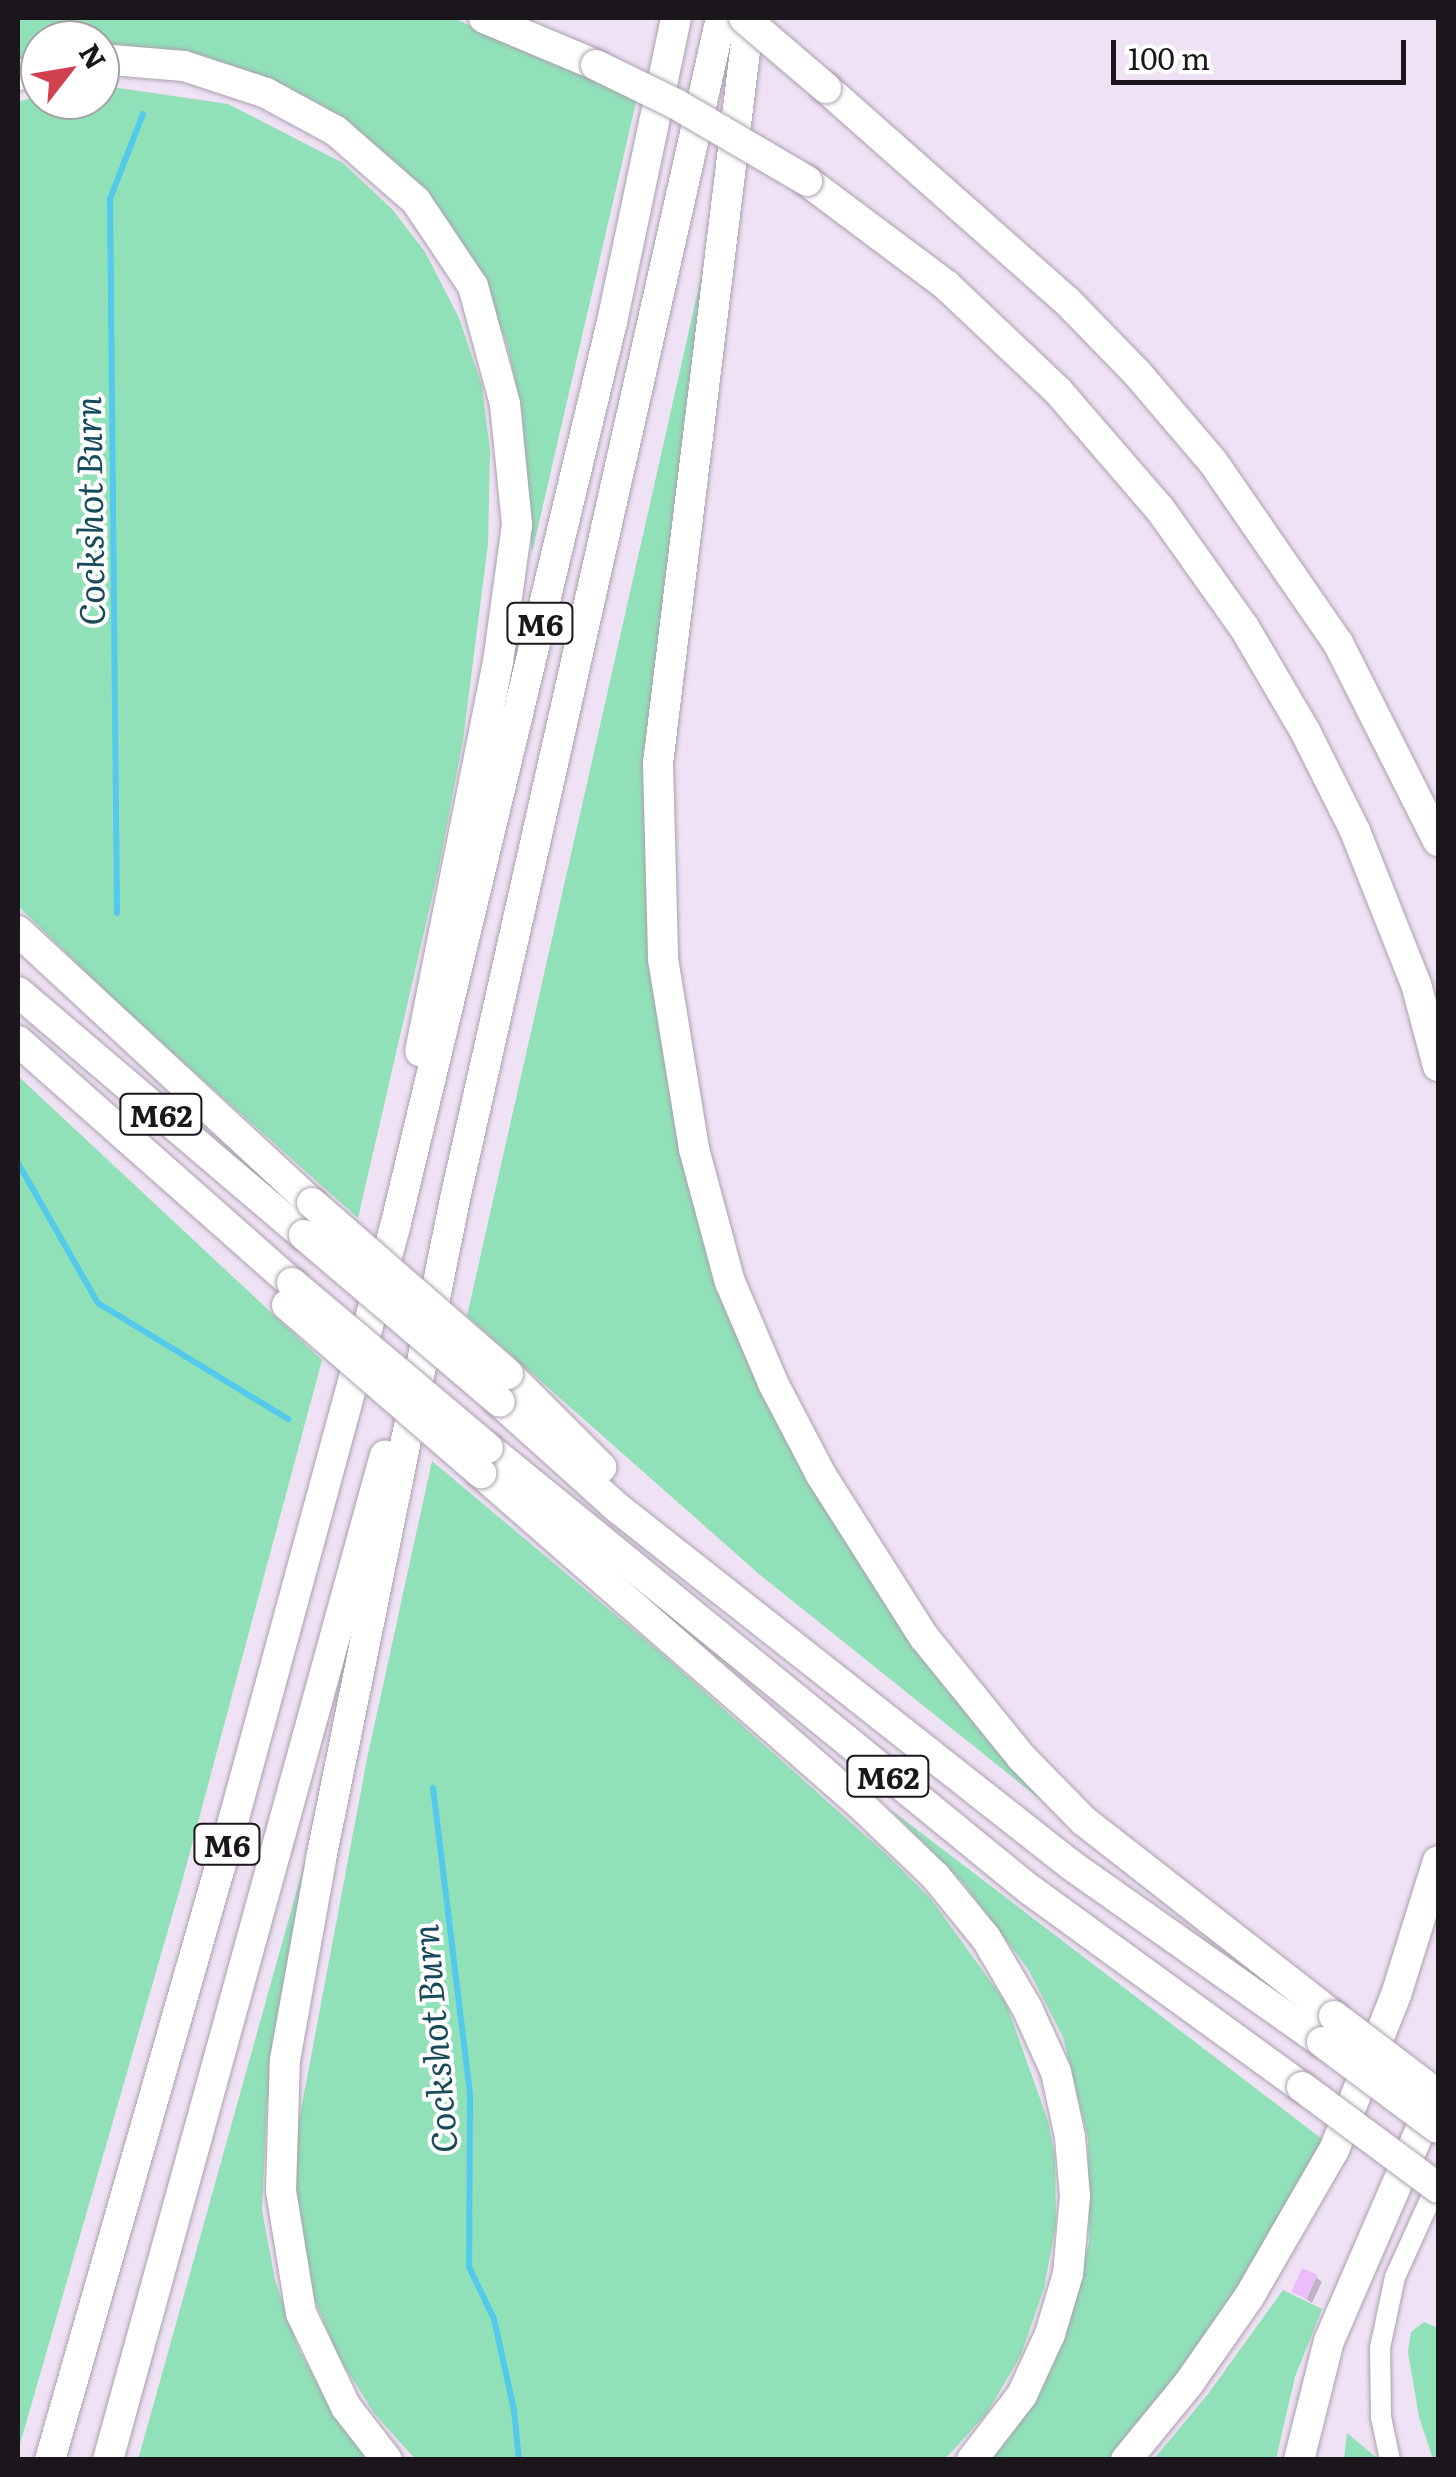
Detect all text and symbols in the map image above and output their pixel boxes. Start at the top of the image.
north arrow [20,20,120,120]
scale bar [1116,20,1411,82]
text: N [70,35,118,76]
text: 100 m [1128,35,1210,79]
water label: Cockshot Burn [65,396,111,626]
road number: M6 [505,598,575,648]
road number: M62 [119,1089,204,1139]
road number: M62 [846,1751,930,1801]
road number: M6 [192,1819,262,1869]
water label: Cockshot Burn [402,1923,464,2155]

